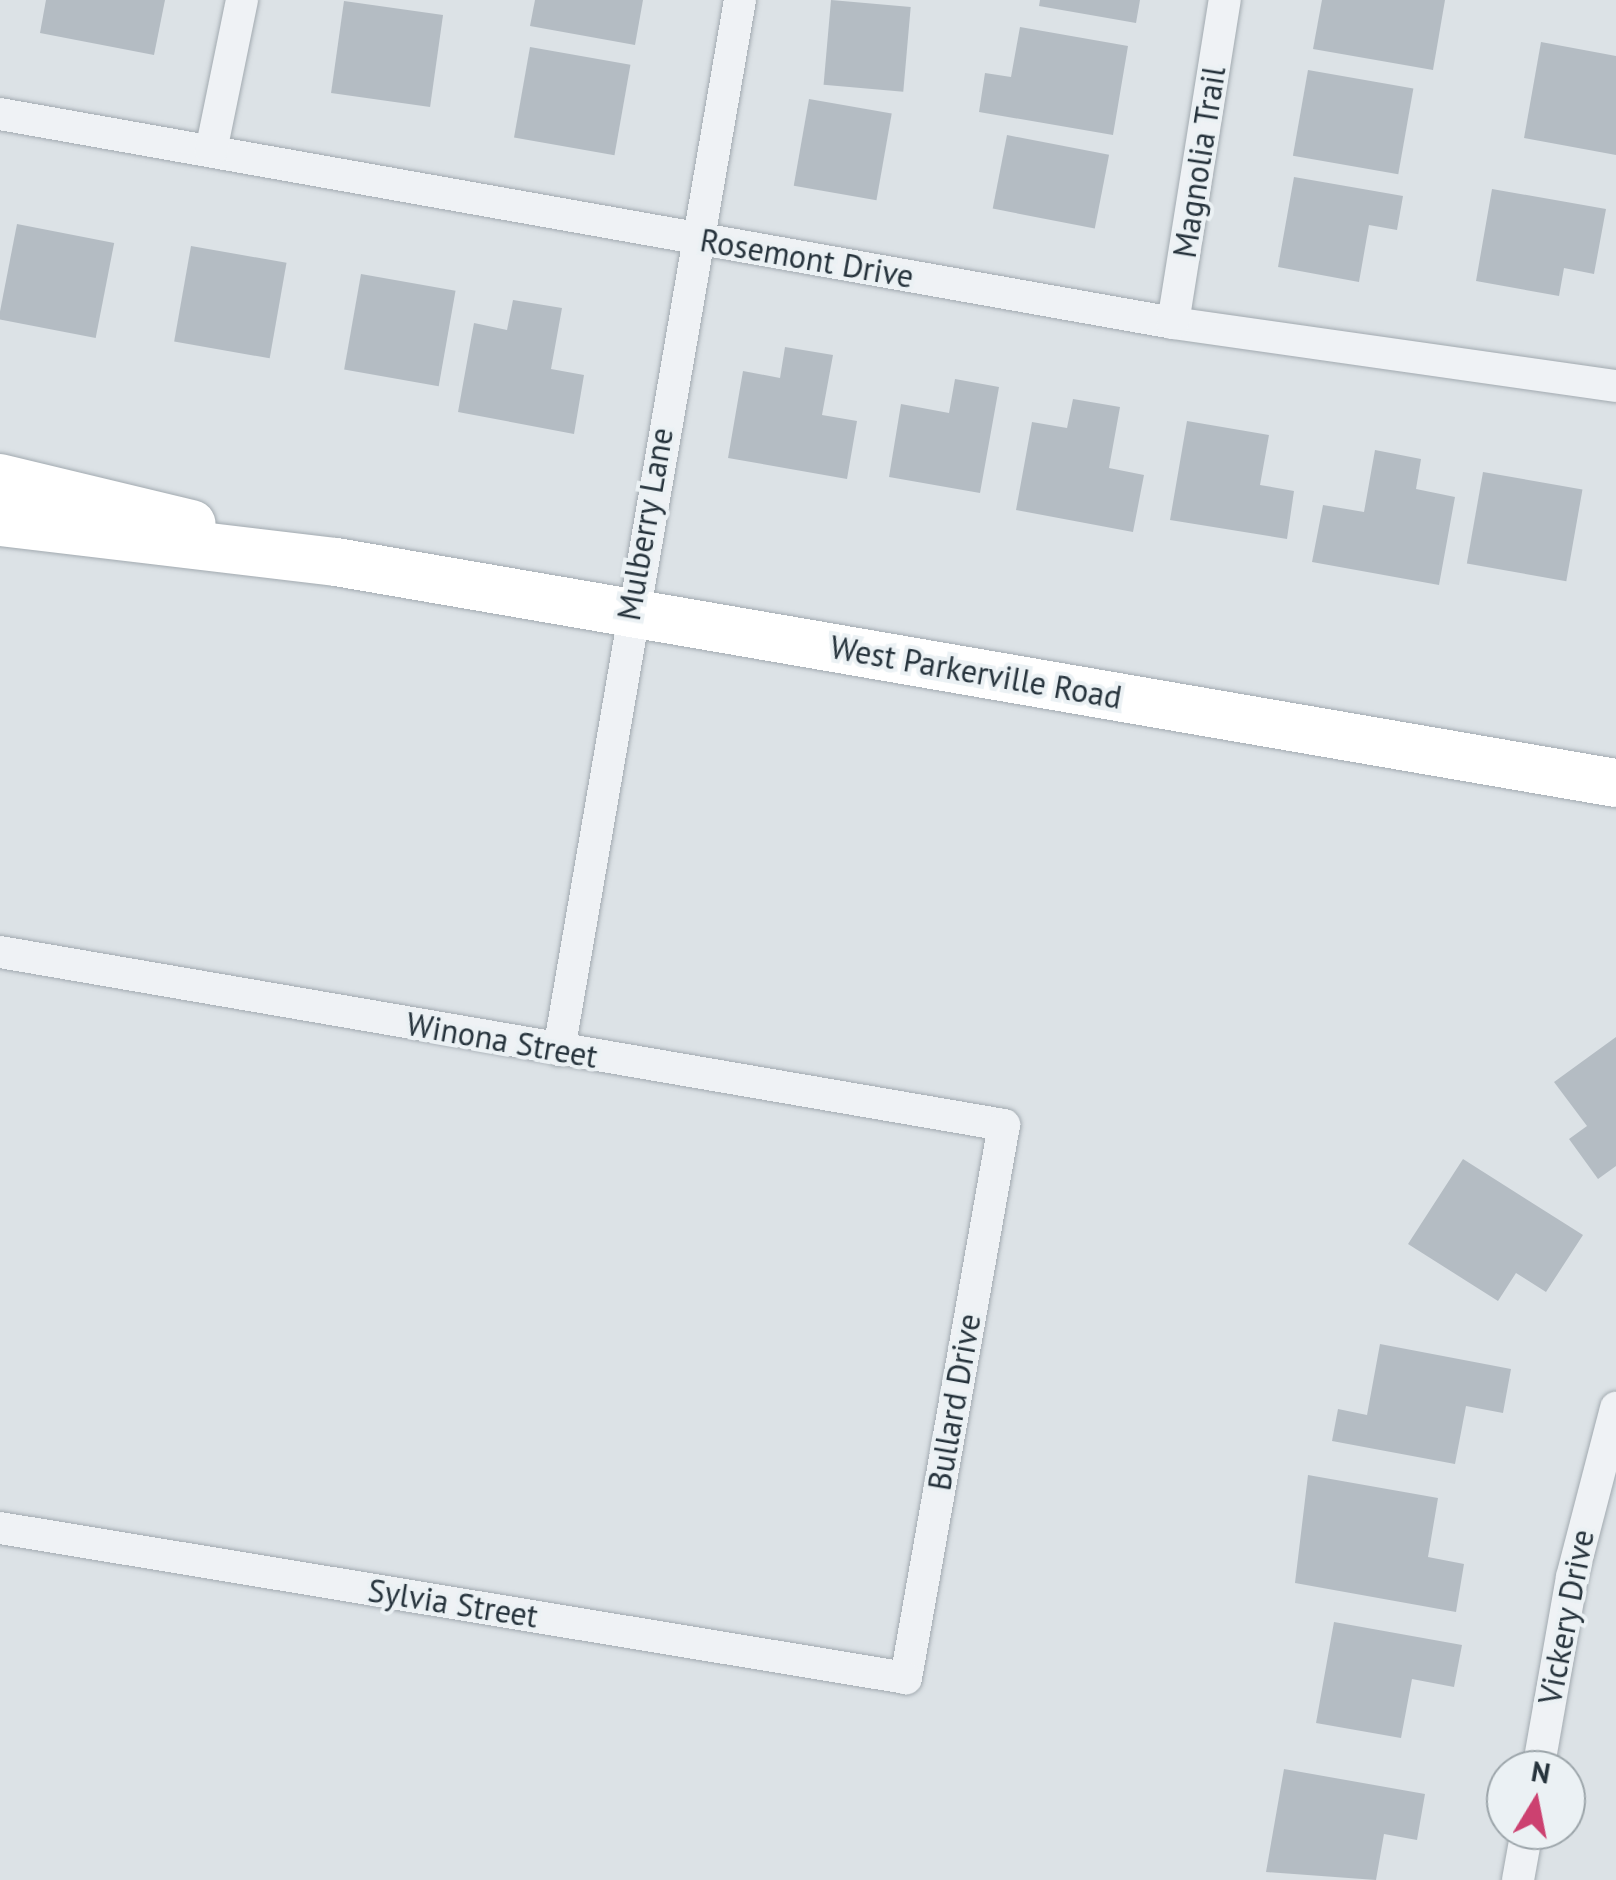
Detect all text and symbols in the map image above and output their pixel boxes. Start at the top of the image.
street label: Magnolia Trail [1165,63,1233,261]
street label: Rosemont Drive [697,220,917,296]
street label: Mulberry Lane [609,424,681,624]
street label: West Parkerville Road [827,627,1125,717]
street label: Winona Street [403,1004,601,1076]
street label: Bullard Drive [920,1311,988,1493]
street label: Vickery Drive [1530,1526,1602,1708]
street label: Sylvia Street [365,1571,541,1635]
north arrow [1486,1750,1586,1850]
text: N [1529,1752,1553,1792]

